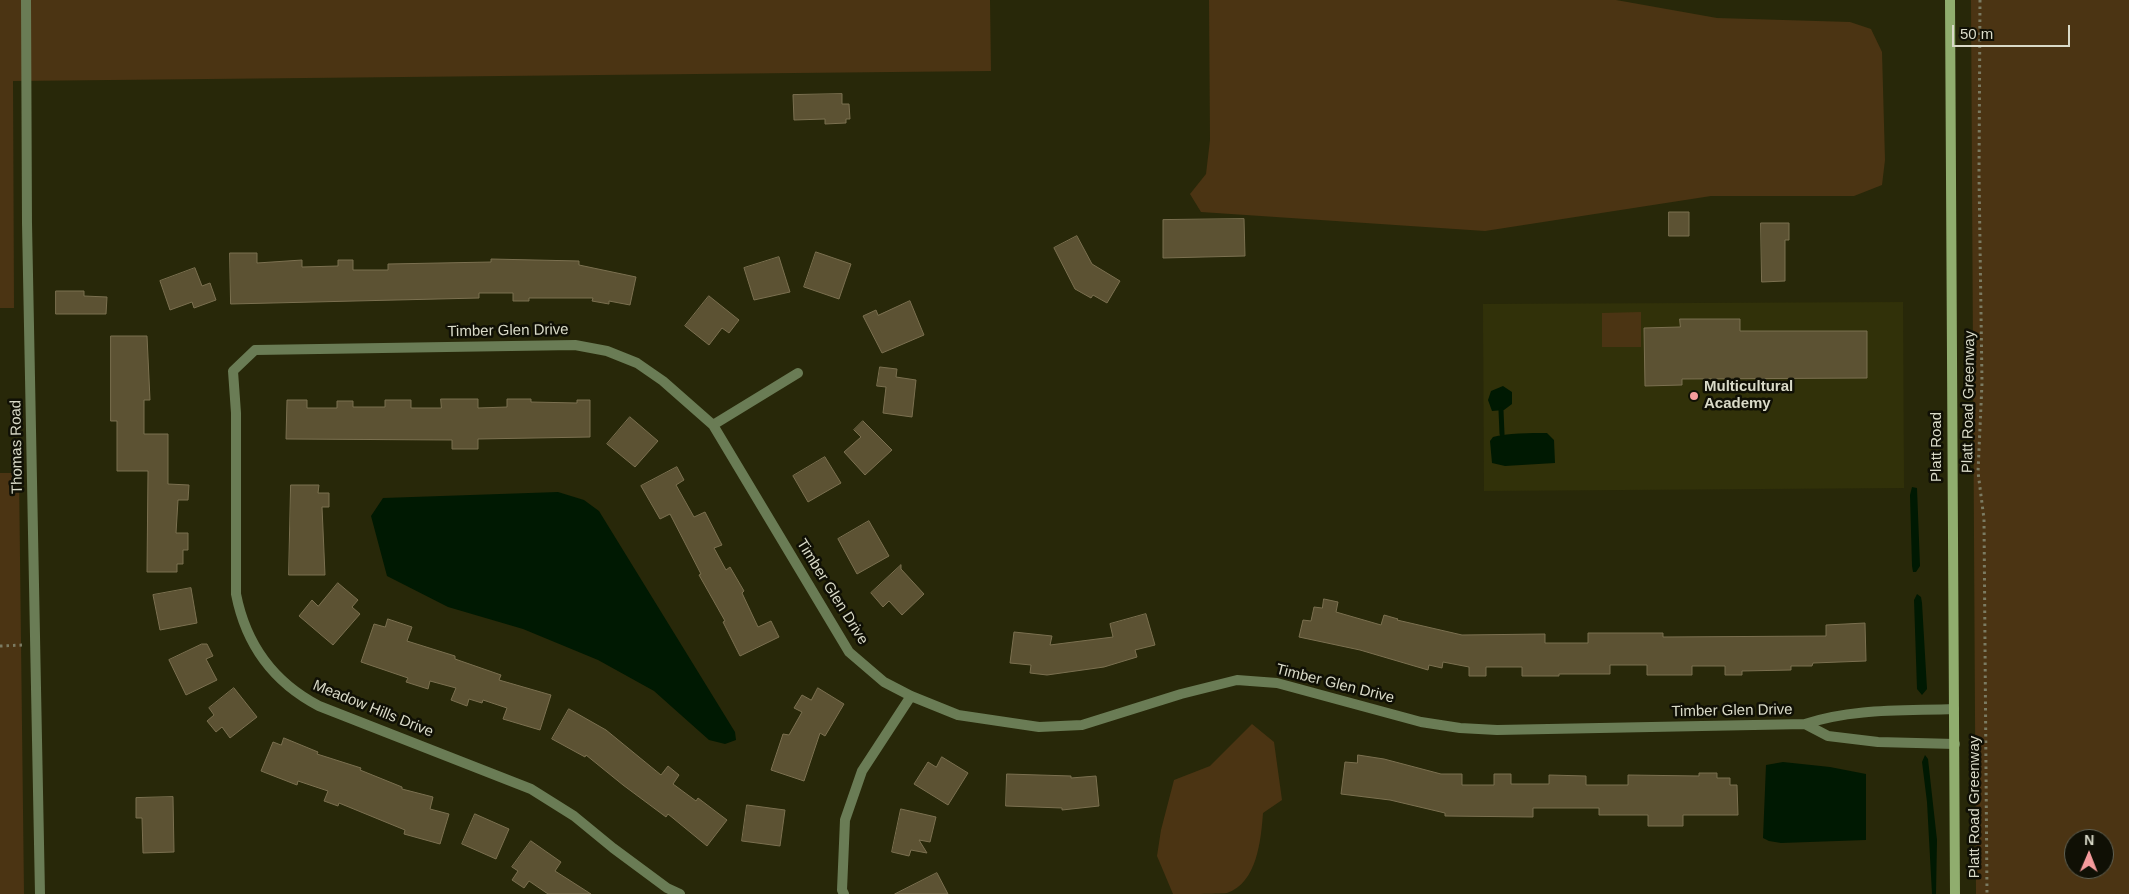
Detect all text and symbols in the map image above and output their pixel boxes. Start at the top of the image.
scale bar [1954,15,2072,47]
text: 50 m [1960,25,1993,42]
street label: Timber Glen Drive [447,321,569,341]
street label: Platt Road Greenway [1959,331,1979,473]
place label: Multicultural Academy [1704,378,1793,413]
marker: Multicultural Academy [1688,390,1700,402]
street label: Thomas Road [7,400,27,494]
street label: Platt Road [1928,412,1946,482]
street label: Timber Glen Drive [792,536,872,648]
street label: Timber Glen Drive [1274,661,1396,707]
street label: Meadow Hills Drive [310,677,436,741]
street label: Timber Glen Drive [1671,701,1793,721]
street label: Platt Road Greenway [1966,736,1984,878]
north arrow [2064,829,2114,879]
text: N [2084,832,2094,848]

